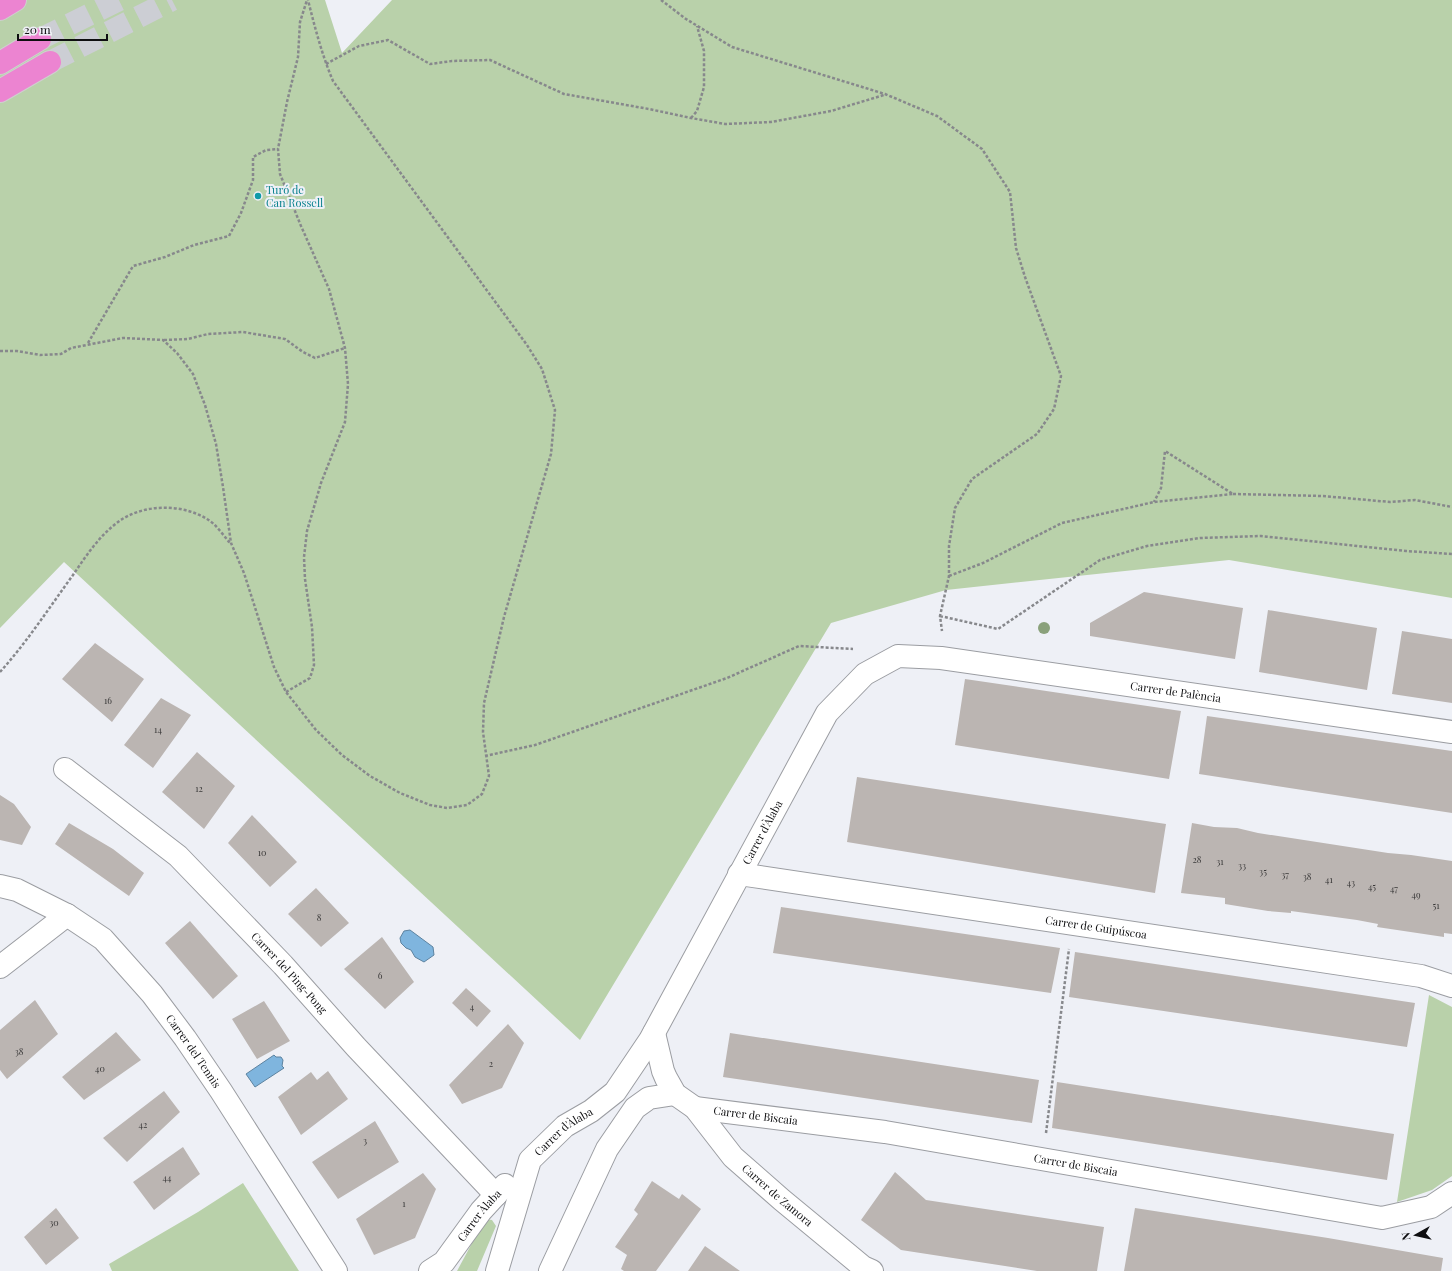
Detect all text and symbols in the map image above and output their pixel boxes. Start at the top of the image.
scale bar [18,16,107,42]
text: 20 m [24,21,51,37]
place label: Turó de Can Rossell [266,182,323,210]
marker: Turó de Can Rossell [253,191,263,201]
street label: Carrer de Palència [1129,678,1223,706]
house number: 16 [104,694,112,706]
house number: 14 [154,723,162,735]
house number: 12 [195,782,203,794]
street label: Carrer d'Àlaba [738,797,786,867]
house number: 10 [258,846,266,858]
house number: 28 [1193,853,1202,865]
house number: 31 [1216,855,1224,867]
house number: 33 [1238,859,1246,871]
house number: 35 [1259,865,1267,877]
house number: 37 [1281,868,1289,880]
house number: 38 [1303,870,1312,882]
house number: 41 [1325,873,1334,885]
house number: 43 [1347,876,1355,888]
house number: 45 [1368,880,1376,892]
house number: 47 [1390,882,1398,894]
house number: 49 [1411,888,1421,900]
house number: 51 [1432,899,1440,911]
house number: 8 [317,911,322,923]
street label: Carrer de Guipúscoa [1044,912,1148,942]
street label: Carrer del Ping-Pong [248,929,331,1017]
house number: 6 [378,969,383,981]
house number: 4 [470,1000,475,1012]
street label: Carrer del Tennis [163,1011,225,1091]
house number: 38 [15,1045,24,1057]
house number: 2 [489,1057,493,1069]
house number: 40 [95,1062,105,1074]
street label: Carrer de Biscaia [713,1102,799,1128]
street label: Carrer d'Àlaba [531,1103,596,1159]
house number: 42 [139,1118,147,1130]
house number: 3 [363,1134,367,1146]
street label: Carrer de Biscaia [1033,1150,1119,1179]
street label: Carrer de Zamora [739,1160,817,1230]
house number: 44 [163,1171,172,1183]
street label: Carrer Àlaba [453,1186,505,1244]
house number: 1 [402,1197,406,1209]
north arrow [1396,1215,1436,1255]
house number: 30 [49,1216,59,1228]
text: N [1398,1231,1414,1241]

